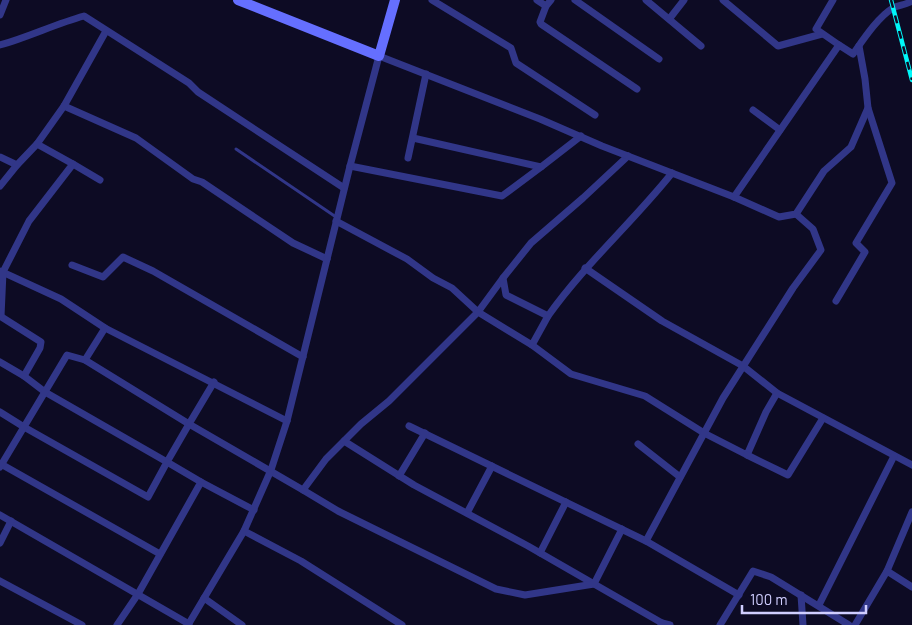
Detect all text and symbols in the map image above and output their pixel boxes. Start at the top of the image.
scale bar [742,582,866,614]
text: 100 m [750,590,788,608]

